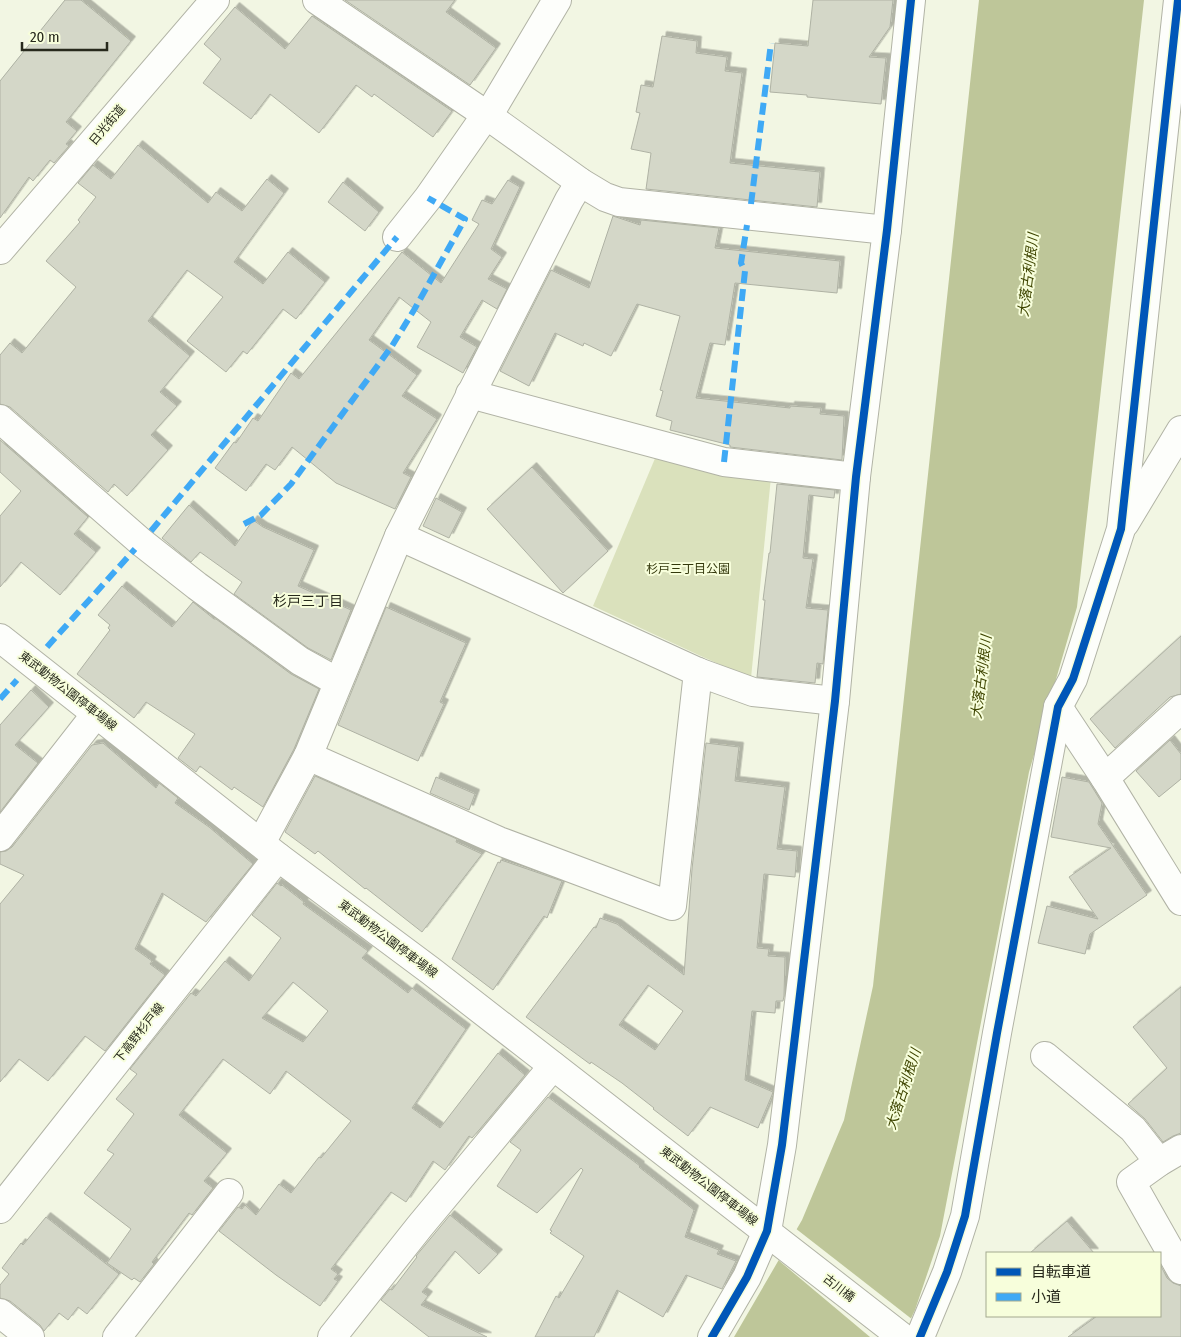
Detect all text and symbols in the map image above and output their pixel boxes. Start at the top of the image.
scale bar [22,20,108,52]
text: 20 m [30,28,60,46]
street label: 日光街道 [86,102,128,148]
water label: 大落古利根川 [1015,230,1042,318]
park label: 杉戸三丁目公園 [646,562,730,576]
district label: 杉戸三丁目 [273,593,343,610]
water label: 大落古利根川 [968,632,995,720]
street label: 東武動物公園停車場線 [16,649,120,733]
street label: 東武動物公園停車場線 [336,897,440,981]
street label: 下高野杉戸線 [111,1000,167,1066]
water label: 大落古利根川 [882,1045,925,1132]
street label: 東武動物公園停車場線 [657,1144,761,1228]
legend [986,1252,1161,1317]
text: 自転車道 [1031,1263,1091,1281]
street label: 古川橋 [821,1271,857,1305]
text: 小道 [1031,1288,1061,1306]

